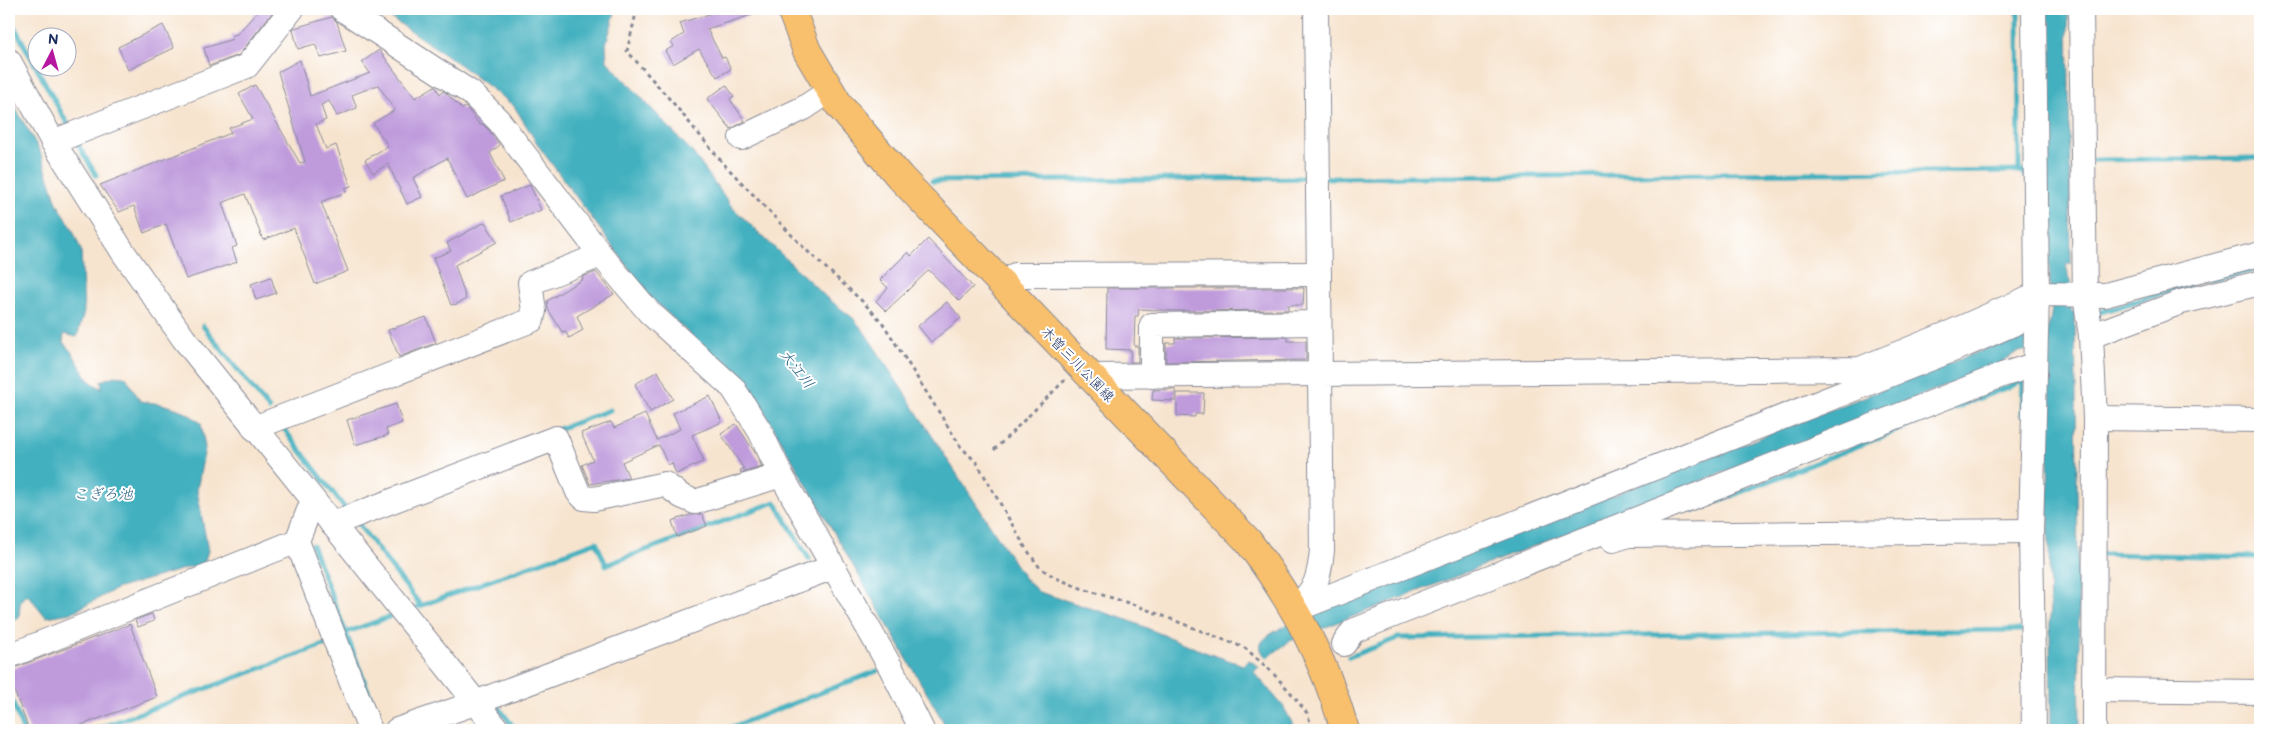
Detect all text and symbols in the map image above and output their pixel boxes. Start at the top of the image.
north arrow [28,28,78,78]
text: N [47,31,59,49]
street label: 木曽三川公園線 [1037,323,1118,405]
water label: 大江川 [775,346,818,393]
water label: こぎろ池 [73,485,134,504]

